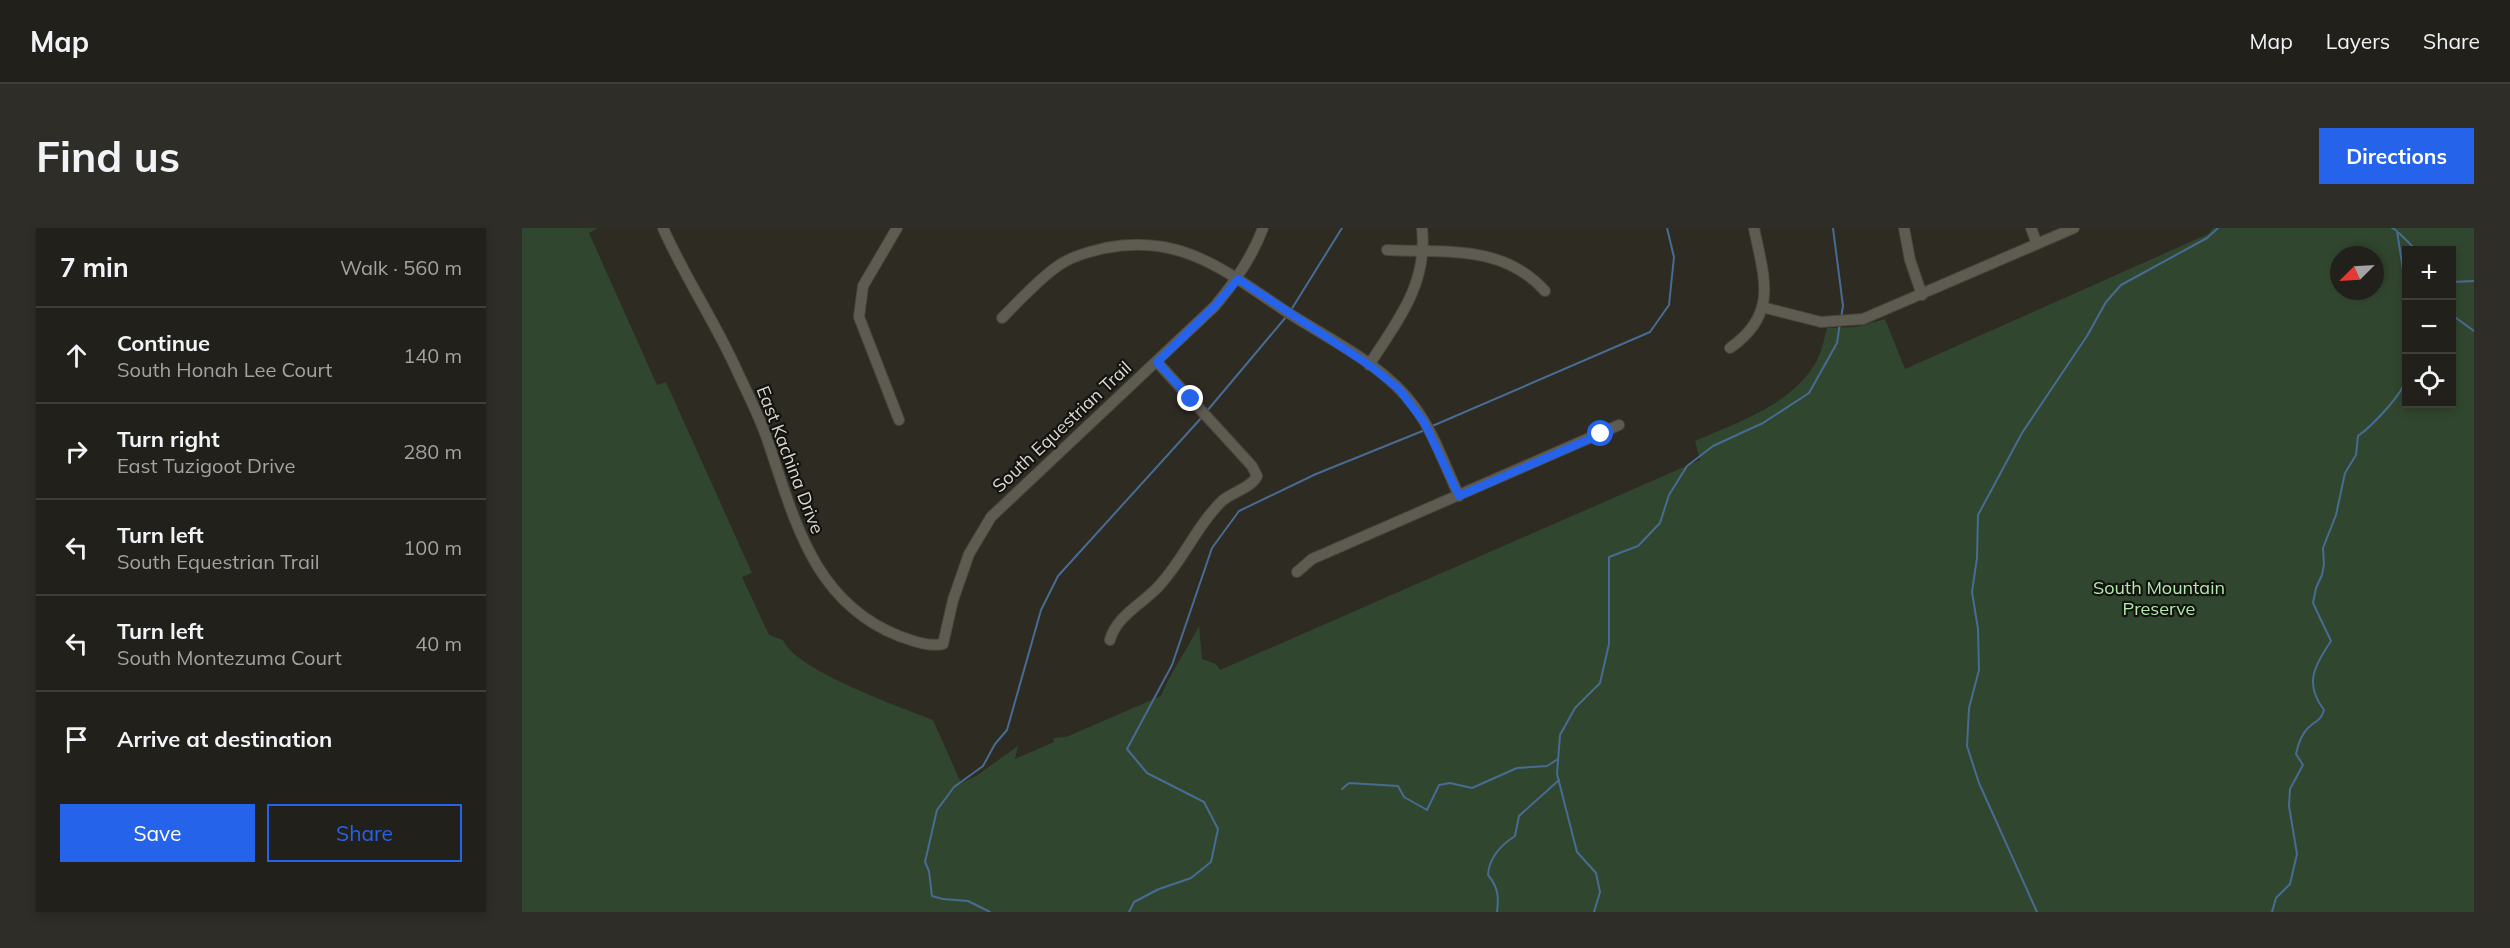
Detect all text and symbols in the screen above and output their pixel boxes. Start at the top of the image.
text: Map [30,24,89,59]
text: Map [2250,28,2293,54]
text: Layers [2326,28,2390,54]
text: Share [2423,28,2480,54]
button: Directions [2319,128,2474,184]
text: Find us [36,130,180,183]
north arrow [2330,246,2384,300]
map controls [2402,246,2456,408]
button: + [2402,246,2456,300]
text: 7 min [60,251,129,284]
text: Walk · 560 m [340,255,462,280]
button: − [2402,300,2456,354]
text: Continue [117,329,210,357]
icon: ahead [60,339,93,372]
text: 140 m [403,343,462,368]
button: locate [2402,354,2456,408]
street label: South Equestrian Trail [987,356,1136,497]
text: South Honah Lee Court [117,357,332,382]
street label: East Kachina Drive [752,383,829,537]
route end [1177,385,1203,411]
route start [1587,420,1613,446]
text: Turn right [117,425,220,453]
icon: right [60,435,93,468]
text: 280 m [403,439,462,464]
text: East Tuzigoot Drive [117,453,295,478]
text: Turn left [117,521,204,549]
icon: left [60,531,93,564]
text: 100 m [403,535,462,560]
text: South Equestrian Trail [117,549,319,574]
park label: South Mountain Preserve [2093,576,2225,620]
text: Turn left [117,617,204,645]
icon: left [60,627,93,660]
text: 40 m [415,631,462,656]
text: South Montezuma Court [117,645,342,670]
icon: arrive [60,723,93,756]
text: Arrive at destination [117,725,332,753]
button: Save [60,804,255,862]
button: Share [267,804,462,862]

